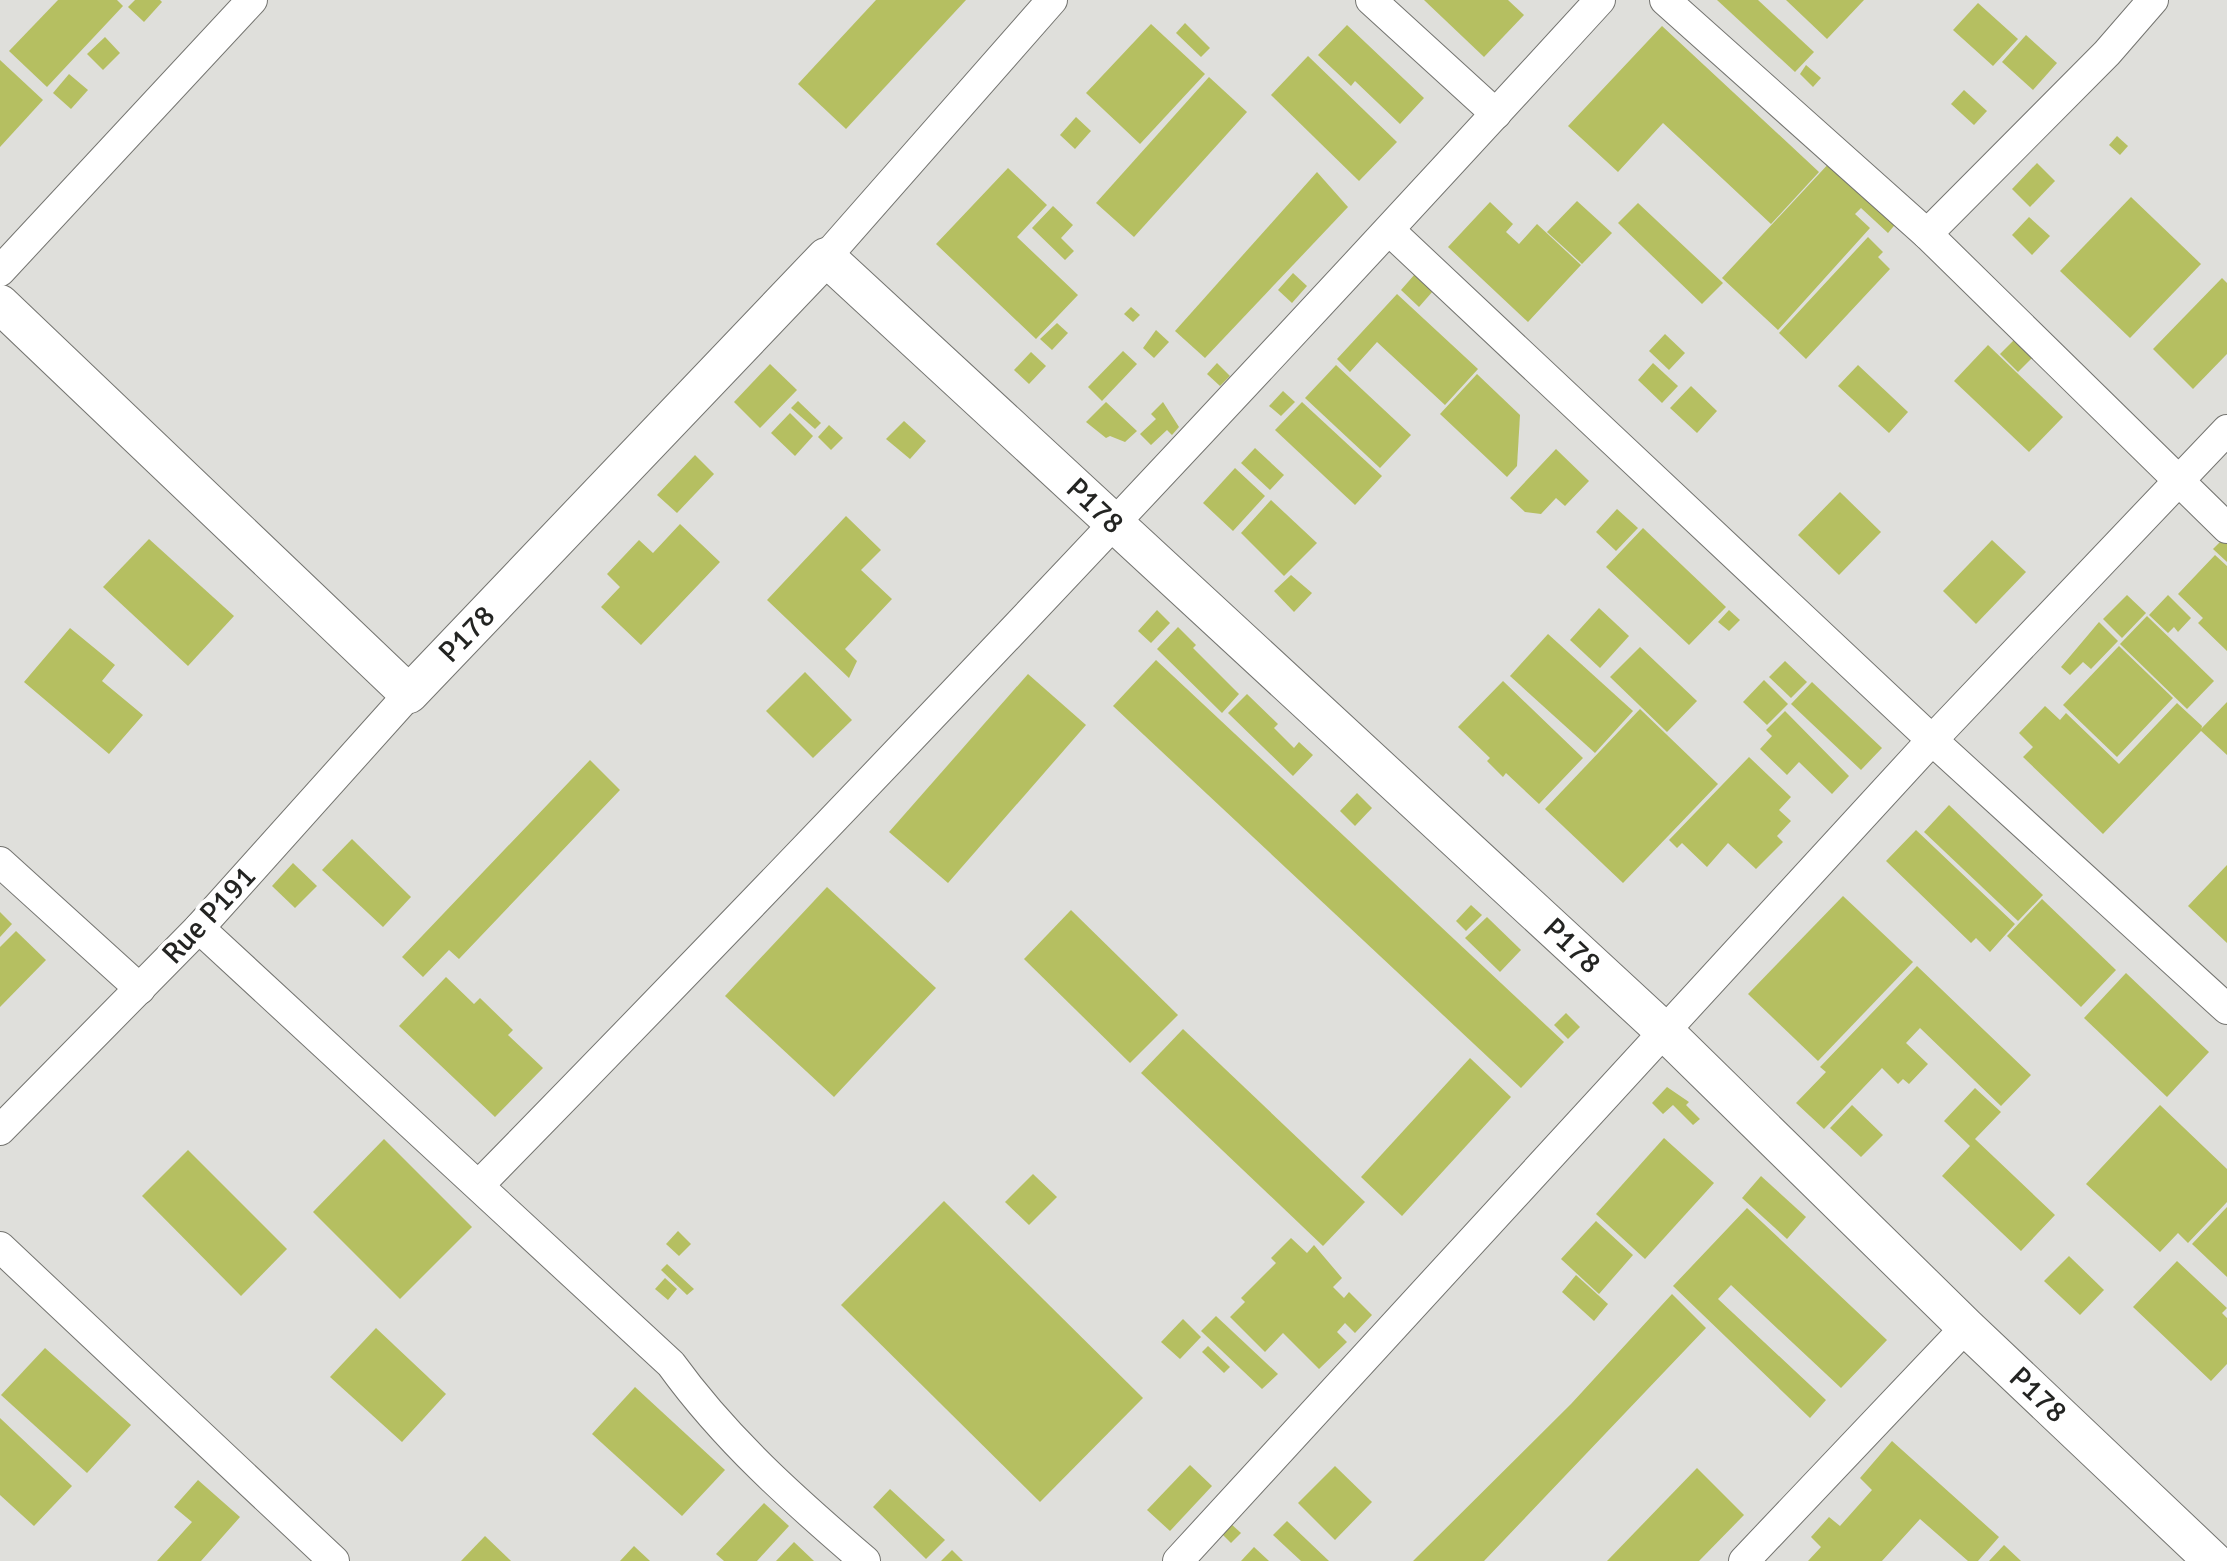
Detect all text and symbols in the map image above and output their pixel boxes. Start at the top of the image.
street label: P178 [1058,470,1132,542]
street label: P178 [431,598,503,670]
street label: Rue P191 [154,858,264,972]
street label: P178 [1535,910,1609,982]
street label: P178 [2001,1359,2075,1431]

